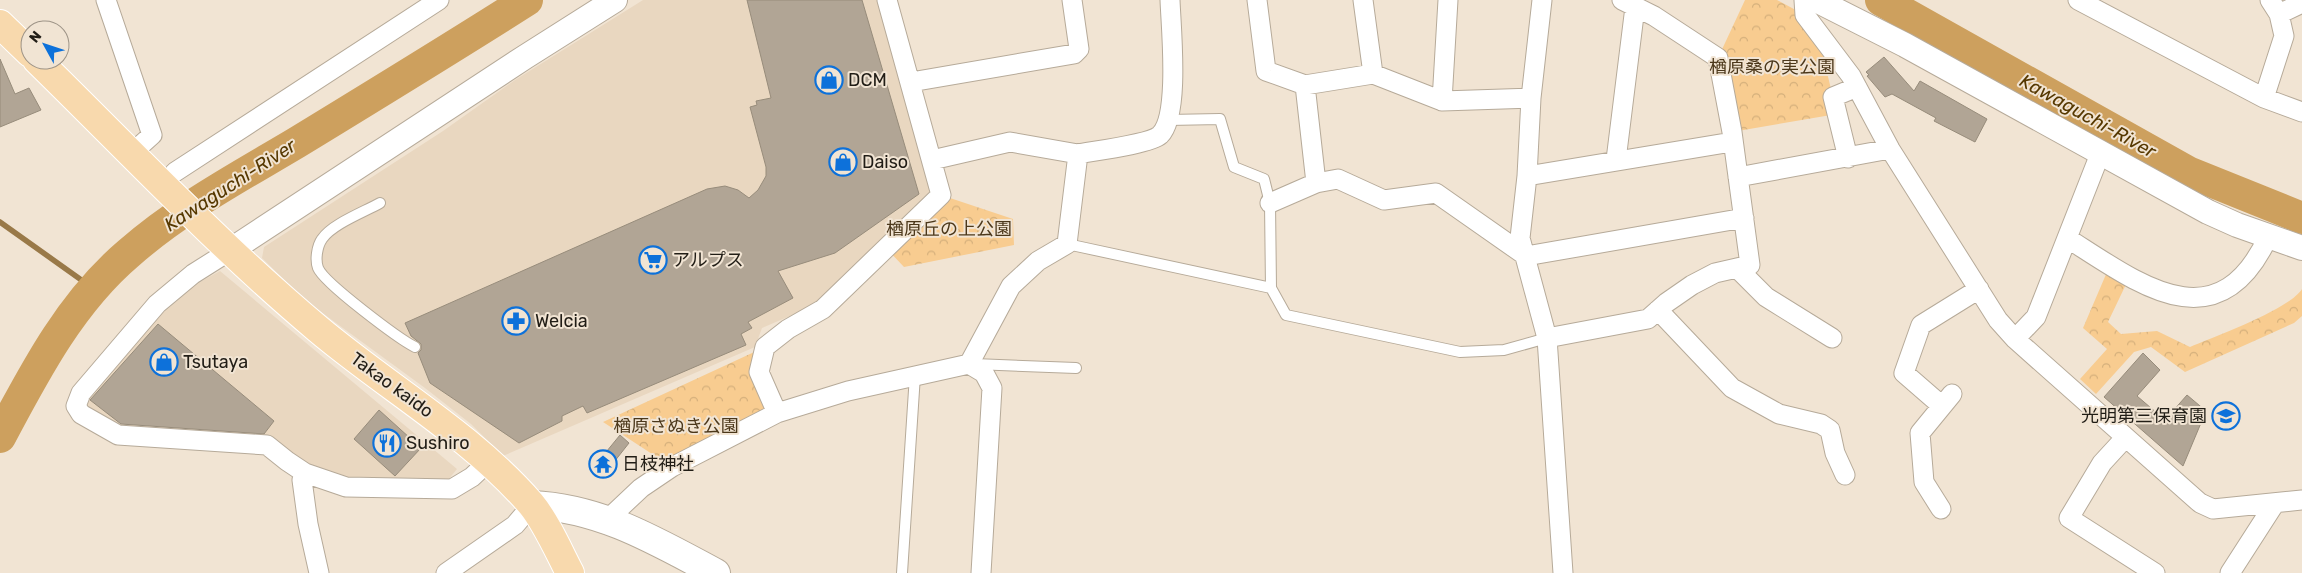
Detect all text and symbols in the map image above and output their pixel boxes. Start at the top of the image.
north arrow [20,20,70,70]
text: N [26,28,45,46]
park label: 楢原桑の実公園 [1709,56,1835,78]
shop icon: DCM [814,65,844,95]
place label: DCM [848,69,887,91]
water label: Kawaguchi-River [2016,69,2161,163]
water label: Kawaguchi-River [160,134,301,236]
shop icon: Daiso [828,147,858,177]
place label: Daiso [862,151,908,173]
park label: 楢原丘の上公園 [886,218,1012,240]
supermarket icon: アルプス [638,245,668,275]
place label: アルプス [672,249,744,271]
pharmacy icon: Welcia [501,306,531,336]
place label: Welcia [535,310,588,332]
shop icon: Tsutaya [149,347,179,377]
street label: Takao kaido [346,348,438,422]
place label: Tsutaya [183,351,248,373]
school or university icon: 光明第三保育園 [2211,401,2241,431]
place label: 光明第三保育園 [2081,405,2207,427]
park label: 楢原さぬき公園 [613,415,739,437]
restaurant icon: Sushiro [372,428,402,458]
place label: Sushiro [406,432,470,454]
temple icon: 日枝神社 [588,449,618,479]
place label: 日枝神社 [622,453,694,475]

